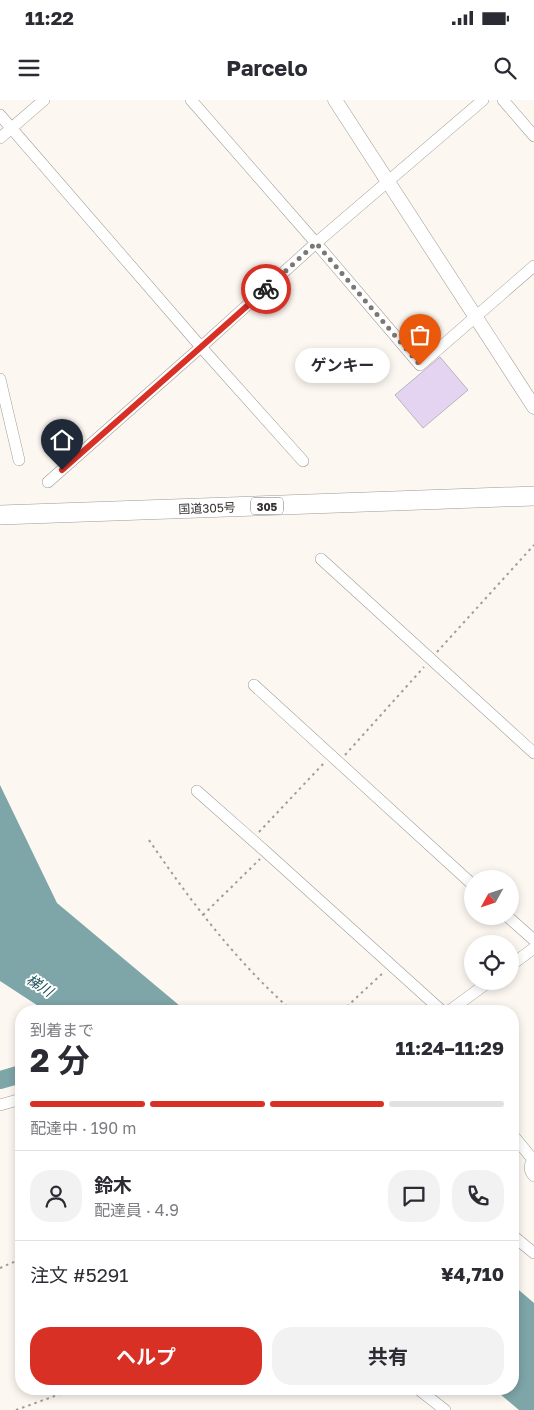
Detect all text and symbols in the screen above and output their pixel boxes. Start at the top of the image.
text: 11:22 [25,6,74,29]
icon: menu [15,54,43,82]
text: Parcelo [226,54,308,81]
icon: search [491,54,519,82]
courier [241,264,291,314]
icon: bike [252,275,280,303]
pin [399,314,441,365]
icon: bag [406,321,434,349]
callout: ゲンキー [295,348,390,382]
text: ゲンキー [310,355,375,375]
pin [41,419,83,470]
icon: home [48,426,76,454]
road number: 305 [251,498,283,514]
street label: 国道305号 [178,500,236,516]
north arrow [464,870,519,925]
map controls [464,870,519,990]
button: locate [464,935,519,990]
water label: 梯川 [24,970,58,1001]
text: 到着まで [30,1020,94,1040]
text: 11:24–11:29 [396,1036,504,1059]
text: 2 分 [30,1041,90,1079]
text: 配達中 · 190 m [30,1118,136,1138]
button: person [30,1170,82,1222]
button: chat [388,1170,440,1222]
button: phone [452,1170,504,1222]
text: 鈴木 [94,1173,132,1196]
text: 配達員 · 4.9 [94,1200,179,1220]
text: ¥4,710 [441,1262,504,1285]
text: 注文 #5291 [30,1263,128,1286]
button: ヘルプ [30,1327,262,1385]
button: 共有 [272,1327,504,1385]

